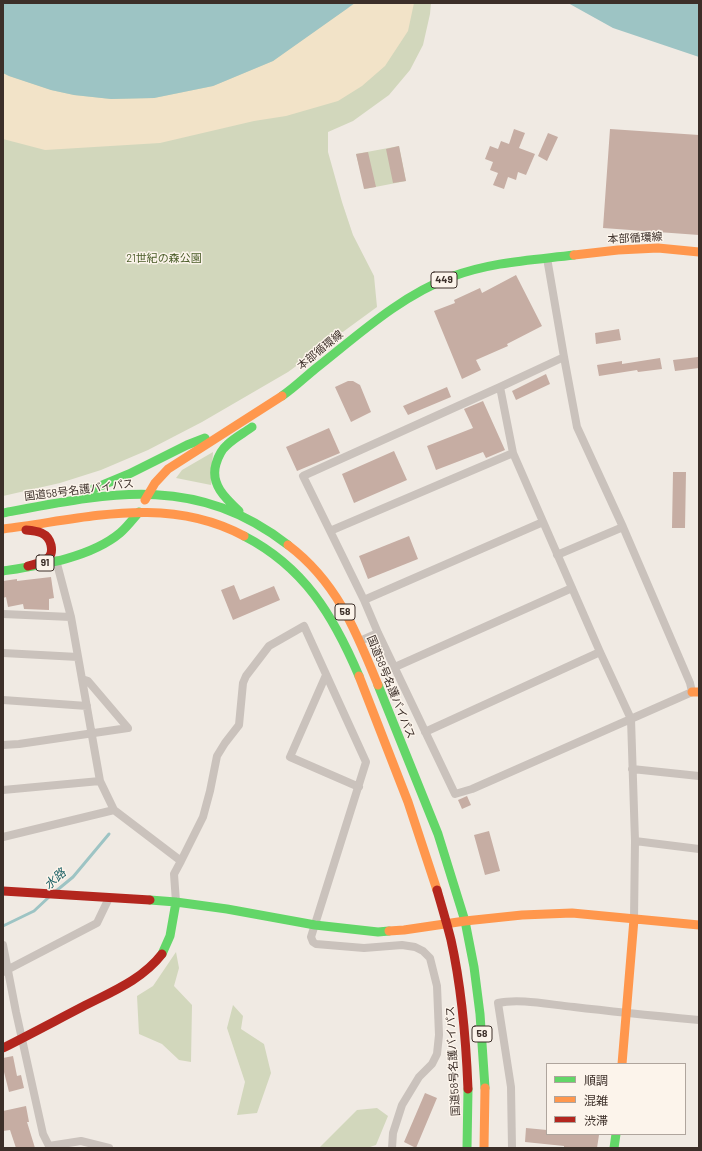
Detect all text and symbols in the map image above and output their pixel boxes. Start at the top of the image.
street label: 本部循環線 [607,230,663,246]
park label: 21世紀の森公園 [126,251,202,265]
road number: 449 [431,272,457,288]
street label: 本部循環線 [294,328,346,372]
street label: 国道58号名護バイパス [23,477,135,503]
road number: 91 [36,555,54,571]
road number: 58 [335,604,355,620]
street label: 国道58号名護バイパス [364,633,418,741]
water label: 水路 [41,866,69,892]
street label: 国道58号名護バイパス [444,1006,462,1116]
road number: 58 [472,1026,492,1042]
legend [546,1063,686,1135]
text: 順調 [584,1073,608,1087]
text: 混雑 [584,1093,608,1107]
text: 渋滞 [584,1113,608,1127]

